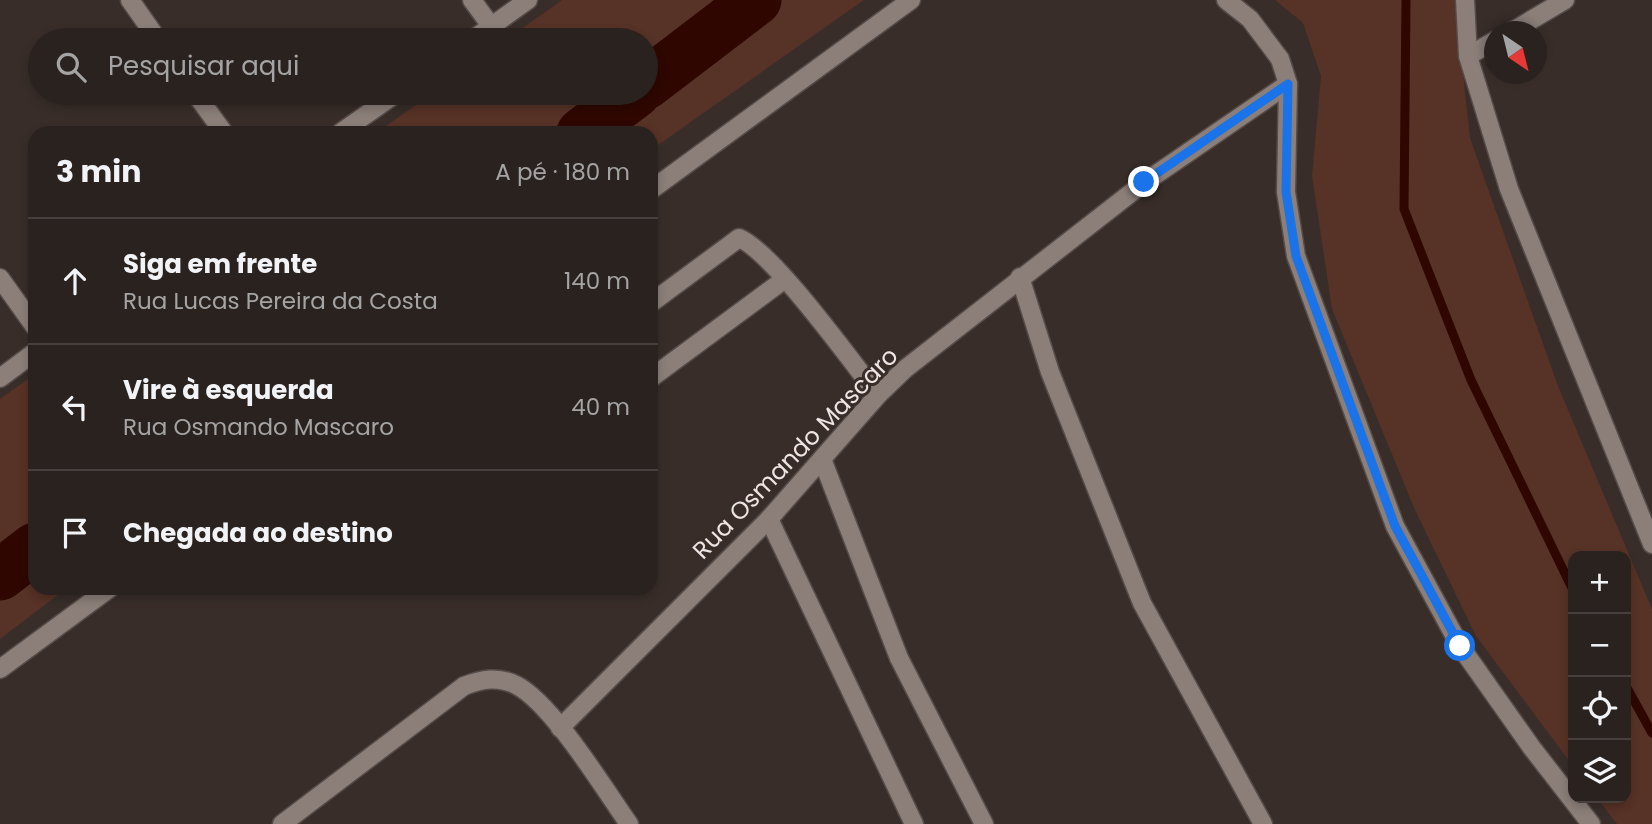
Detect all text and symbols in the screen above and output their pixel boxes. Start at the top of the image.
north arrow [1484,21,1547,84]
search box [28,28,658,105]
icon: search [52,48,90,86]
text: Pesquisar aqui [108,48,299,84]
text: 3 min [56,150,141,193]
text: A pé · 180 m [495,156,630,188]
route end [1128,166,1159,197]
text: Siga em frente [123,246,317,282]
icon: ahead [56,262,94,300]
text: 140 m [564,265,630,297]
text: Rua Lucas Pereira da Costa [123,285,438,317]
street label: Rua Osmando Mascaro [685,340,905,566]
text: Vire à esquerda [123,372,334,408]
icon: left [56,388,94,426]
text: 40 m [571,391,630,423]
text: Rua Osmando Mascaro [123,411,394,443]
icon: arrive [56,514,94,552]
text: Chegada ao destino [123,515,393,551]
map controls [1568,551,1631,803]
button: + [1568,551,1631,614]
button: − [1568,614,1631,677]
route start [1444,630,1475,661]
button: locate [1568,677,1631,740]
button: layers [1568,740,1631,803]

